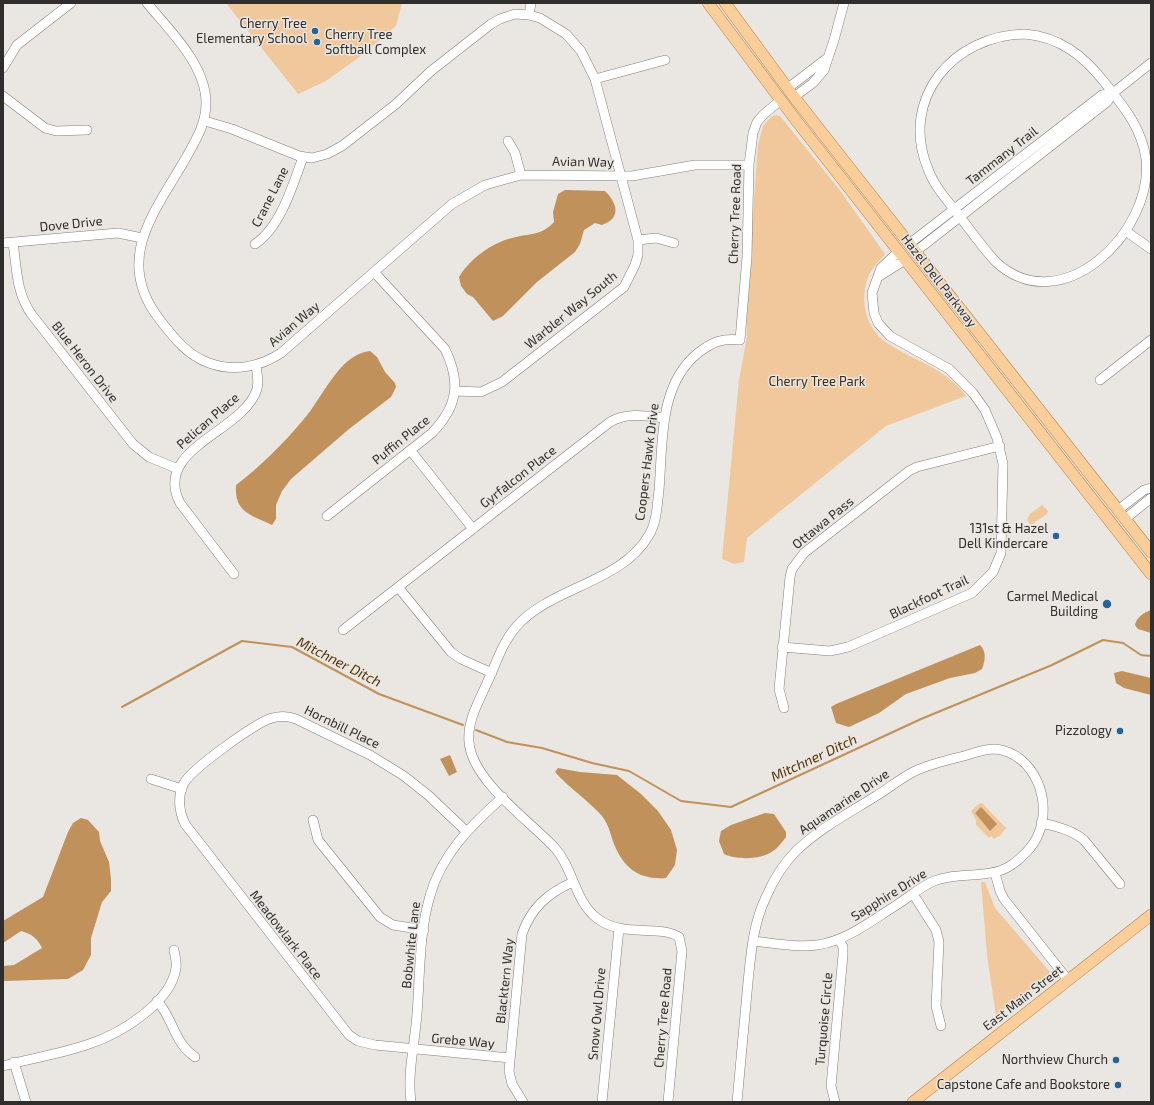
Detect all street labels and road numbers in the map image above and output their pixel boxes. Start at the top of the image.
street label: Tammany Trail [963,123,1041,189]
street label: Avian Way [552,154,614,170]
street label: Crane Lane [248,164,292,230]
street label: Cherry Tree Road [725,164,745,264]
street label: Dove Drive [39,213,103,235]
street label: Hazel Dell Parkway [898,231,980,331]
street label: Warbler Way South [522,268,620,352]
street label: Avian Way [265,298,323,350]
street label: Blue Heron Drive [48,318,122,406]
street label: Pelican Place [174,390,242,452]
street label: Coopers Hawk Drive [632,402,662,522]
street label: Puffin Place [369,412,433,468]
street label: Gyrfalcon Place [477,442,559,512]
street label: Ottawa Pass [789,494,857,552]
street label: Blackfoot Trail [887,572,971,622]
street label: Hornbill Place [302,702,382,752]
street label: Aquamarine Drive [796,766,892,838]
street label: Sapphire Drive [848,866,930,924]
street label: Meadowlark Place [246,887,326,983]
street label: Bobwhite Lane [399,901,423,989]
street label: Blacktern Way [493,938,517,1024]
street label: East Main Street [980,962,1066,1034]
street label: Snow Owl Drive [585,967,609,1061]
street label: Cherry Tree Road [651,967,675,1069]
street label: Turquoise Circle [812,972,836,1066]
street label: Grebe Way [431,1030,495,1052]

